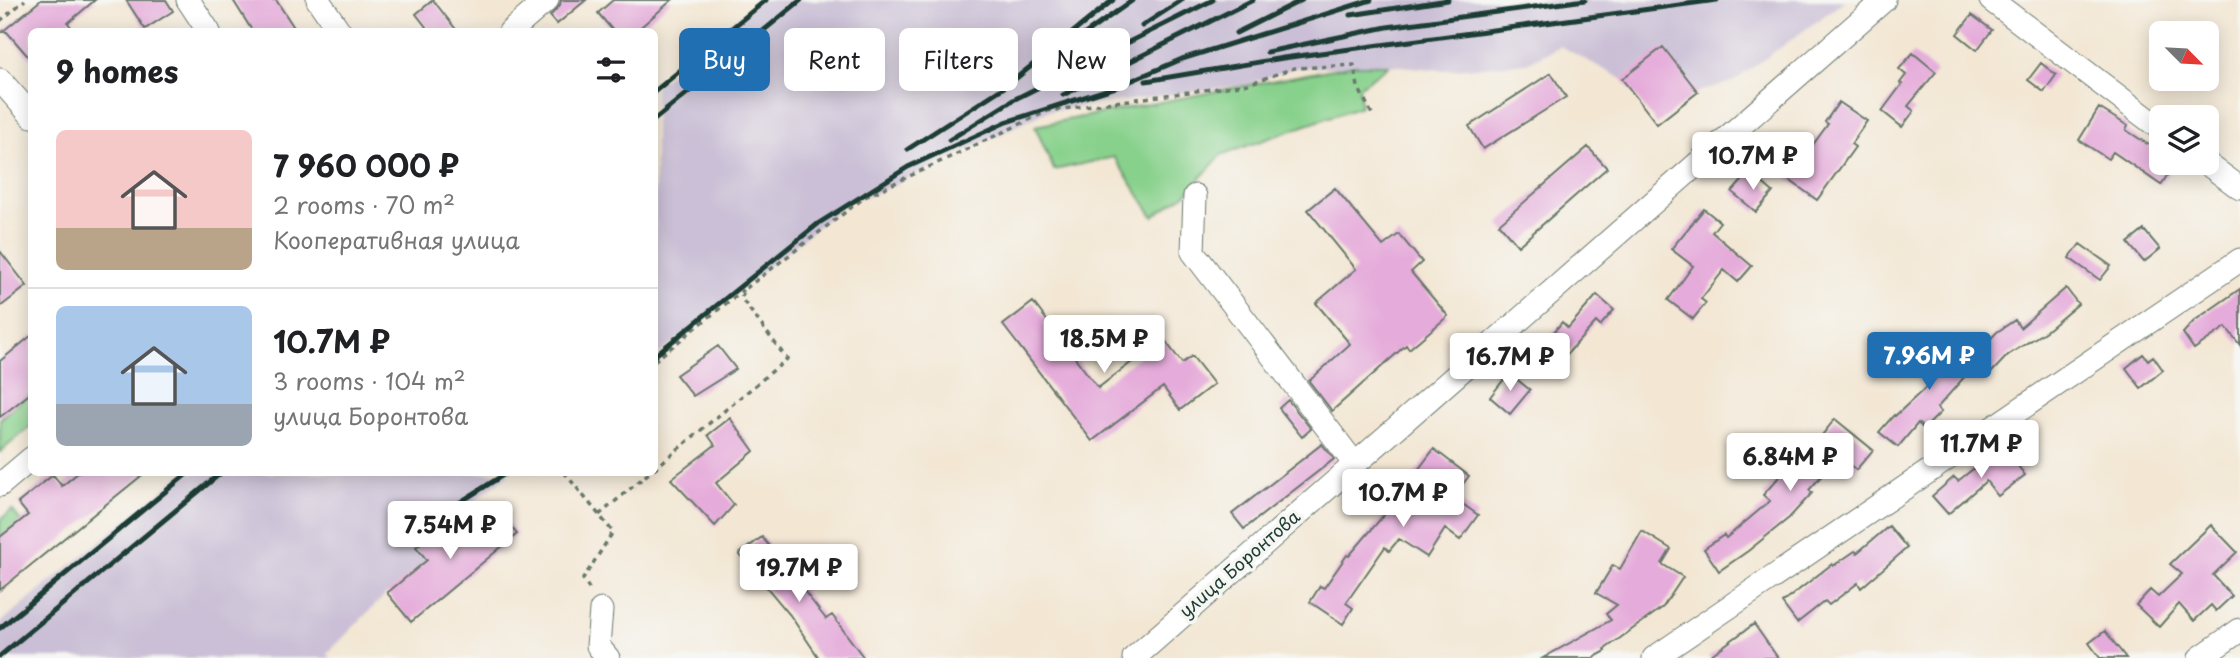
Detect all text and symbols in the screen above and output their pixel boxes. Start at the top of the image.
north arrow [2149,21,2219,91]
map controls [2149,21,2219,175]
chip: Buy [679,28,770,91]
chip: Rent [784,28,885,91]
chip: Filters [899,28,1018,91]
chip: New [1032,28,1130,91]
text: 9 homes [56,48,178,93]
icon: filters [592,51,630,89]
button: layers [2149,105,2219,175]
pin: 10.7M ₽ [1688,132,1818,192]
text: 10.7M ₽ [1708,137,1798,172]
text: 7 960 000 ₽ [273,142,459,187]
icon: home [112,158,196,242]
text: 2 rooms · 70 m² [273,187,455,222]
text: Кооперативная улица [273,222,520,257]
pin: 18.5M ₽ [1039,316,1169,375]
text: 10.7M ₽ [273,318,390,363]
text: 18.5M ₽ [1060,320,1148,355]
pin: 7.96M ₽ [1864,332,1994,392]
icon: home [112,334,196,418]
pin: 16.7M ₽ [1445,334,1575,393]
text: 7.96M ₽ [1883,337,1975,372]
text: 16.7M ₽ [1466,338,1554,373]
text: 3 rooms · 104 m² [273,363,466,398]
text: улица Боронтова [273,398,468,433]
pin: 11.7M ₽ [1916,420,2046,480]
text: 11.7M ₽ [1940,425,2022,460]
pin: 6.84M ₽ [1725,434,1855,493]
text: 6.84M ₽ [1743,438,1837,473]
pin: 10.7M ₽ [1338,470,1468,529]
text: 10.7M ₽ [1358,474,1448,509]
pin: 7.54M ₽ [385,502,515,561]
street label: улица Боронтова [1172,502,1306,623]
text: 7.54M ₽ [404,506,496,541]
pin: 19.7M ₽ [734,544,864,604]
text: 19.7M ₽ [756,549,842,584]

